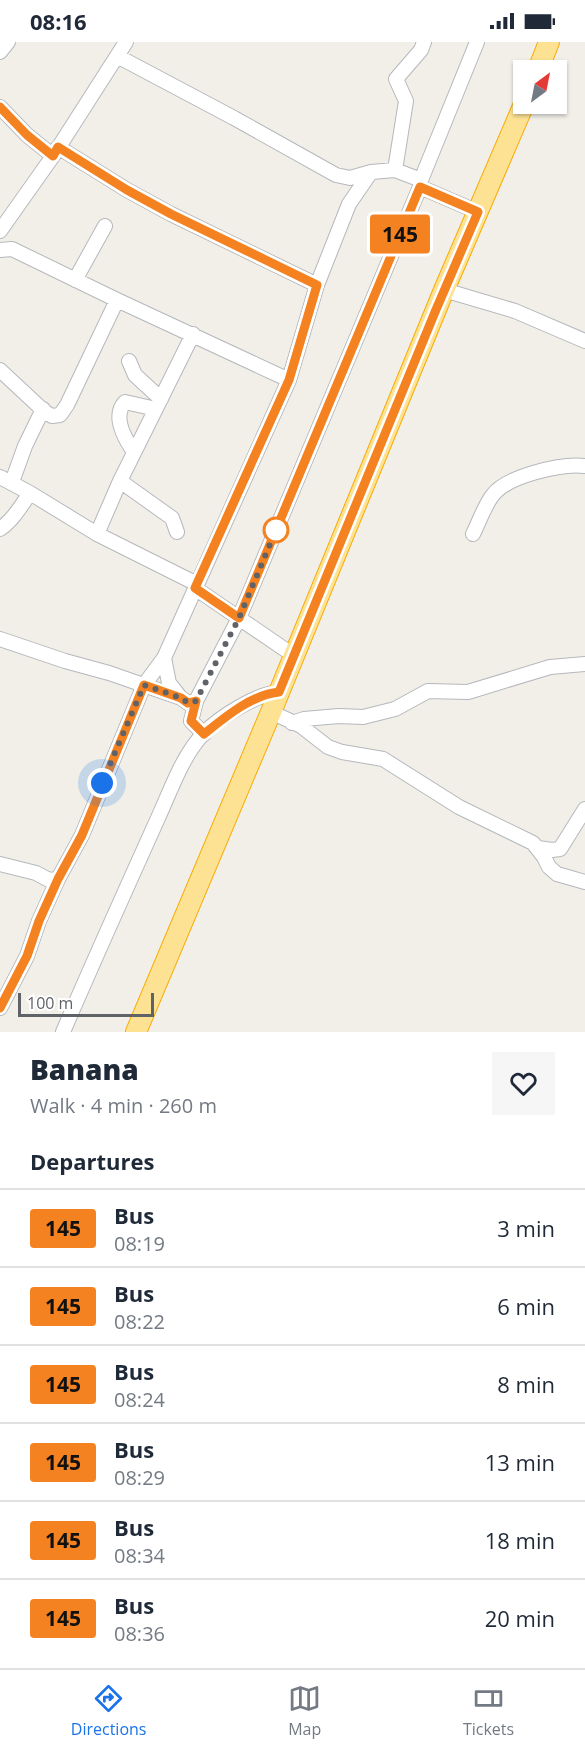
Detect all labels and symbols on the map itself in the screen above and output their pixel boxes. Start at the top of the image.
north arrow [513,60,567,114]
line badge: 145 [366,214,434,254]
unlabelled marker [263,517,289,543]
your location [87,768,117,798]
scale bar [18,990,154,1018]

